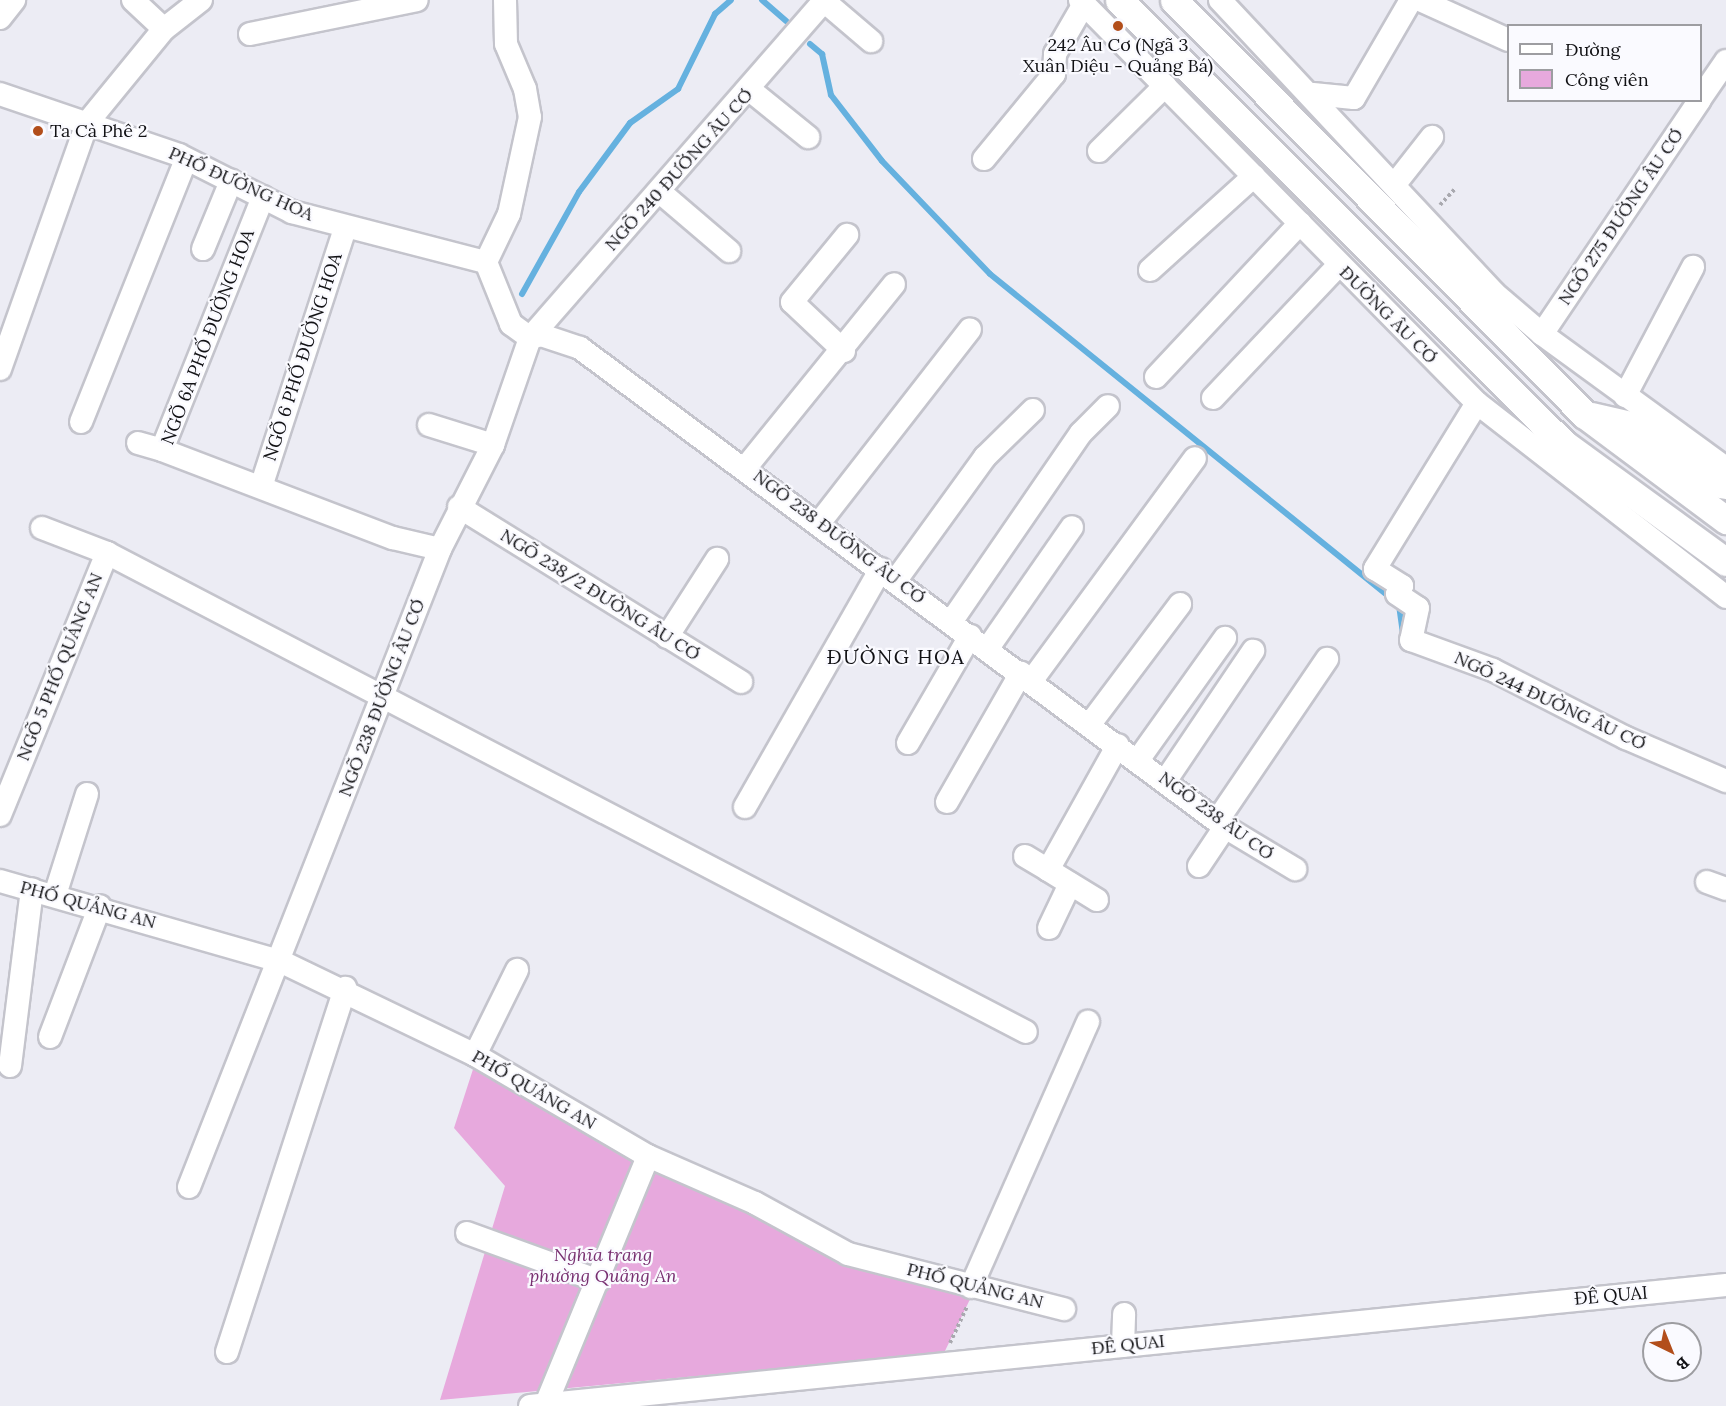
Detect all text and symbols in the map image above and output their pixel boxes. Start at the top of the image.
marker: 242 Âu Cơ (Ngã 3 Xuân Diệu - Quảng Bá) [1111,19,1125,33]
legend [1507,24,1702,102]
place label: 242 Âu Cơ (Ngã 3 Xuân Diệu - Quảng Bá) [1023,35,1213,78]
text: Đường [1565,38,1621,61]
text: Công viên [1565,68,1649,91]
street label: NGÕ 240 ĐƯỜNG ÂU CƠ [601,85,757,255]
place label: Ta Cà Phê 2 [50,120,147,142]
marker: Ta Cà Phê 2 [31,124,45,138]
street label: NGÕ 275 ĐƯỜNG ÂU CƠ [1554,125,1688,309]
street label: PHỐ ĐƯỜNG HOA [165,142,317,226]
street label: NGÕ 6A PHỐ ĐƯỜNG HOA [157,226,259,448]
street label: NGÕ 6 PHỐ ĐƯỜNG HOA [259,250,347,464]
street label: ĐƯỜNG ÂU CƠ [1335,262,1441,368]
street label: NGÕ 238 ĐƯỜNG ÂU CƠ [749,465,929,609]
street label: NGÕ 238/2 ĐƯỜNG ÂU CƠ [496,525,704,665]
street label: NGÕ 5 PHỐ QUẢNG AN [12,570,108,764]
street label: NGÕ 238 ĐƯỜNG ÂU CƠ [334,596,430,800]
district label: ĐƯỜNG HOA [827,644,965,668]
street label: NGÕ 244 ĐƯỜNG ÂU CƠ [1451,647,1649,755]
street label: NGÕ 238 ÂU CƠ [1154,767,1278,865]
street label: PHỐ QUẢNG AN [18,876,158,934]
street label: PHỐ QUẢNG AN [468,1046,600,1134]
park label: Nghĩa trang phường Quảng An [529,1245,677,1288]
street label: PHỐ QUẢNG AN [904,1259,1046,1313]
street label: ĐÊ QUAI [1573,1282,1649,1310]
north arrow [1642,1322,1702,1382]
street label: ĐÊ QUAI [1090,1330,1166,1360]
text: B [1672,1353,1694,1375]

